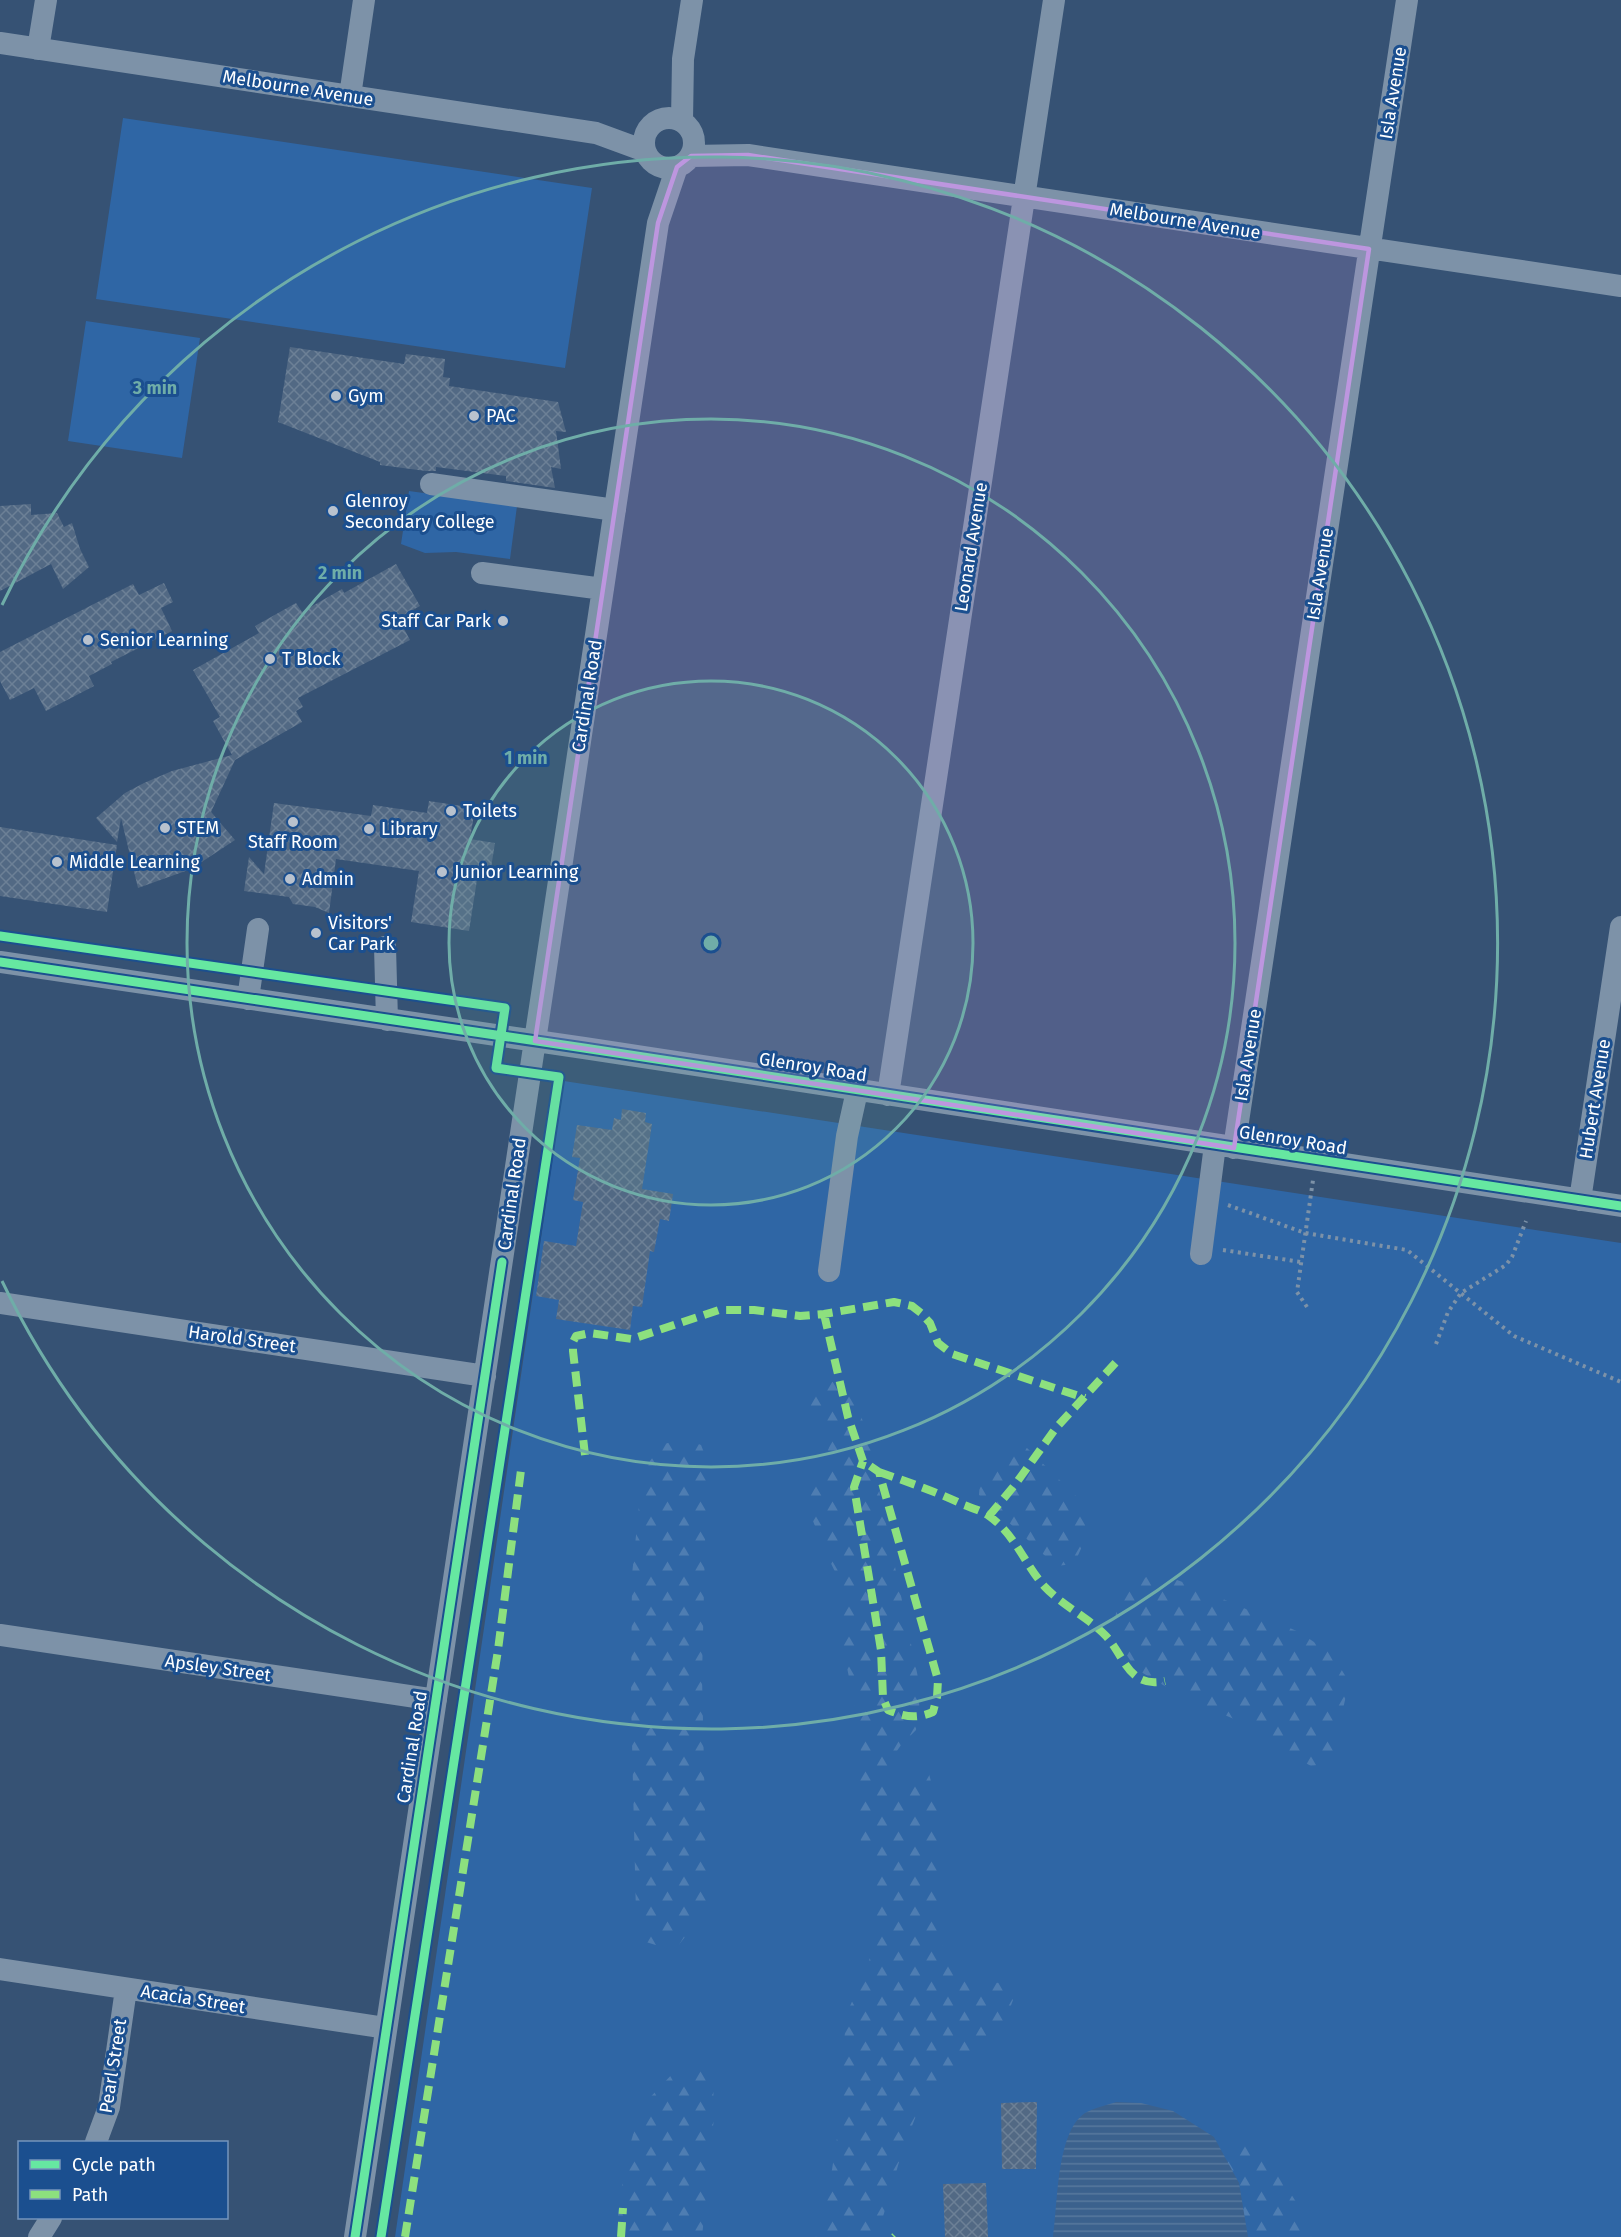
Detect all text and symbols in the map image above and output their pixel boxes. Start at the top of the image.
street label: Isla Avenue [1375,45,1411,141]
street label: Melbourne Avenue [221,65,375,111]
street label: Melbourne Avenue [1108,198,1262,244]
text: 3 min [132,377,177,399]
place label: Gym [348,385,384,407]
marker: Gym [329,389,343,403]
place label: PAC [486,405,516,427]
marker: PAC [467,409,481,423]
street label: Leonard Avenue [950,481,992,613]
place label: Glenroy Secondary College [345,490,494,533]
marker: Glenroy Secondary College [326,504,340,518]
street label: Isla Avenue [1302,526,1338,622]
text: 2 min [318,562,362,584]
place label: Staff Car Park [381,610,492,632]
marker: Staff Car Park [496,614,510,628]
place label: Senior Learning [100,629,229,651]
marker: Senior Learning [81,633,95,647]
street label: Cardinal Road [567,638,607,754]
place label: T Block [282,648,341,670]
marker: T Block [263,652,277,666]
text: 1 min [504,747,548,769]
place label: Toilets [463,800,517,822]
marker: Toilets [444,804,458,818]
marker: Staff Room [286,815,300,829]
place label: STEM [177,817,219,839]
place label: Library [381,818,438,840]
marker: STEM [158,821,172,835]
marker: Library [362,822,376,836]
place label: Staff Room [248,831,338,853]
place label: Middle Learning [69,851,200,873]
marker: Middle Learning [50,855,64,869]
place label: Junior Learning [454,861,579,883]
marker: Junior Learning [435,865,449,879]
place label: Admin [302,868,354,890]
marker: Admin [283,872,297,886]
place label: Visitors' Car Park [328,912,396,955]
marker: Visitors' Car Park [309,926,323,940]
centre of rings [701,933,721,953]
street label: Isla Avenue [1230,1007,1266,1103]
street label: Hubert Avenue [1575,1037,1615,1161]
street label: Glenroy Road [758,1048,868,1086]
street label: Glenroy Road [1238,1121,1348,1159]
street label: Cardinal Road [493,1136,531,1252]
street label: Harold Street [187,1321,298,1358]
street label: Apsley Street [164,1650,273,1686]
street label: Cardinal Road [392,1689,432,1805]
street label: Acacia Street [139,1980,247,2018]
street label: Pearl Street [95,2017,131,2115]
legend [18,2141,228,2219]
text: Cycle path [72,2154,156,2176]
text: Path [72,2184,108,2206]

